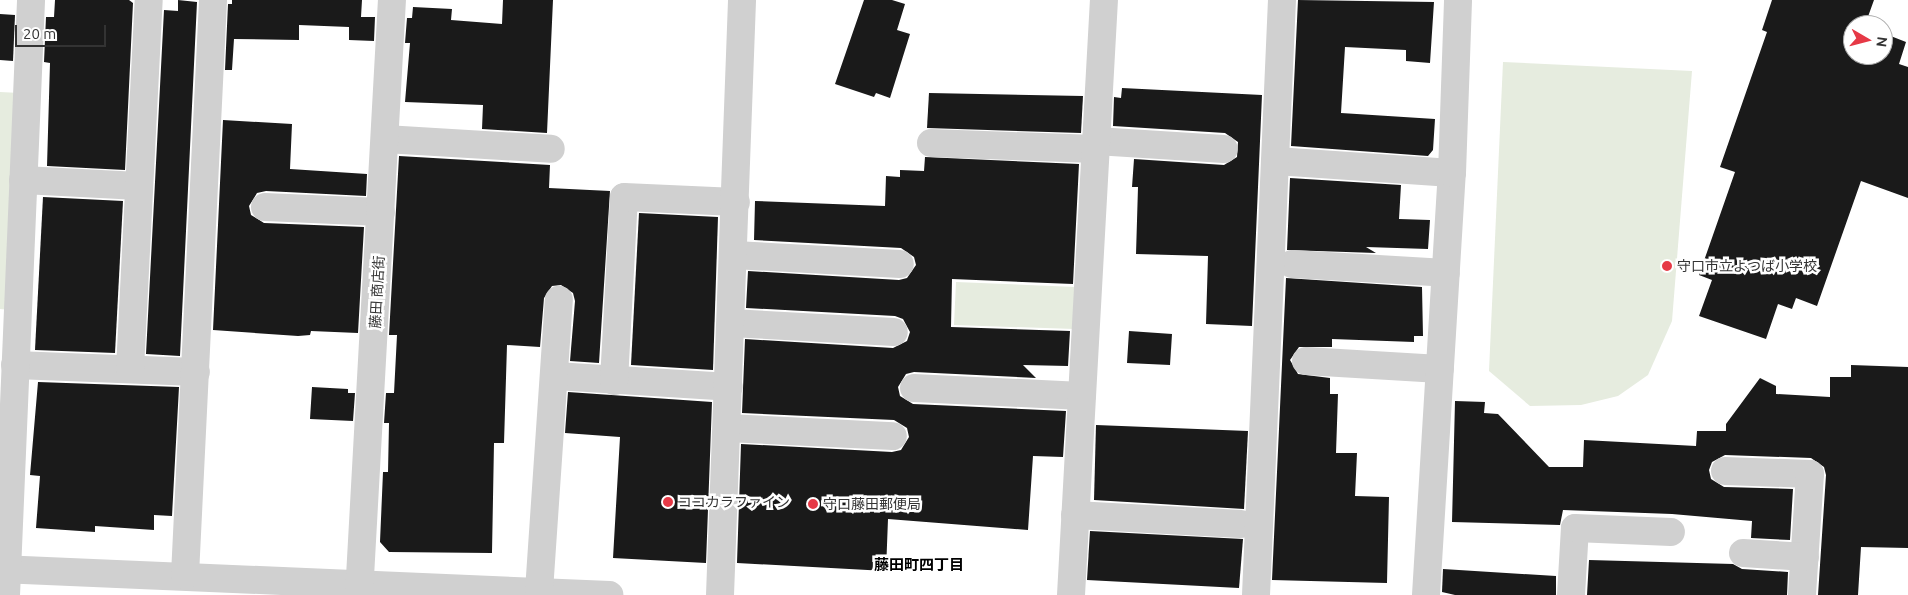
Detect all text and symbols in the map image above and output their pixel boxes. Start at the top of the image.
scale bar [18,15,109,47]
north arrow [1843,15,1893,65]
text: 20 m [23,25,56,42]
text: N [1873,36,1891,48]
street label: 藤田 商店街 [367,255,387,329]
place label: 守口市立よつば小学校 [1677,258,1817,274]
marker: 守口市立よつば小学校 [1661,260,1673,272]
place label: ココカラファイン [678,494,790,510]
marker: ココカラファイン [662,496,674,508]
place label: 守口藤田郵便局 [823,496,921,512]
marker: 守口藤田郵便局 [807,498,819,510]
district label: 藤田町四丁目 [874,556,964,574]

